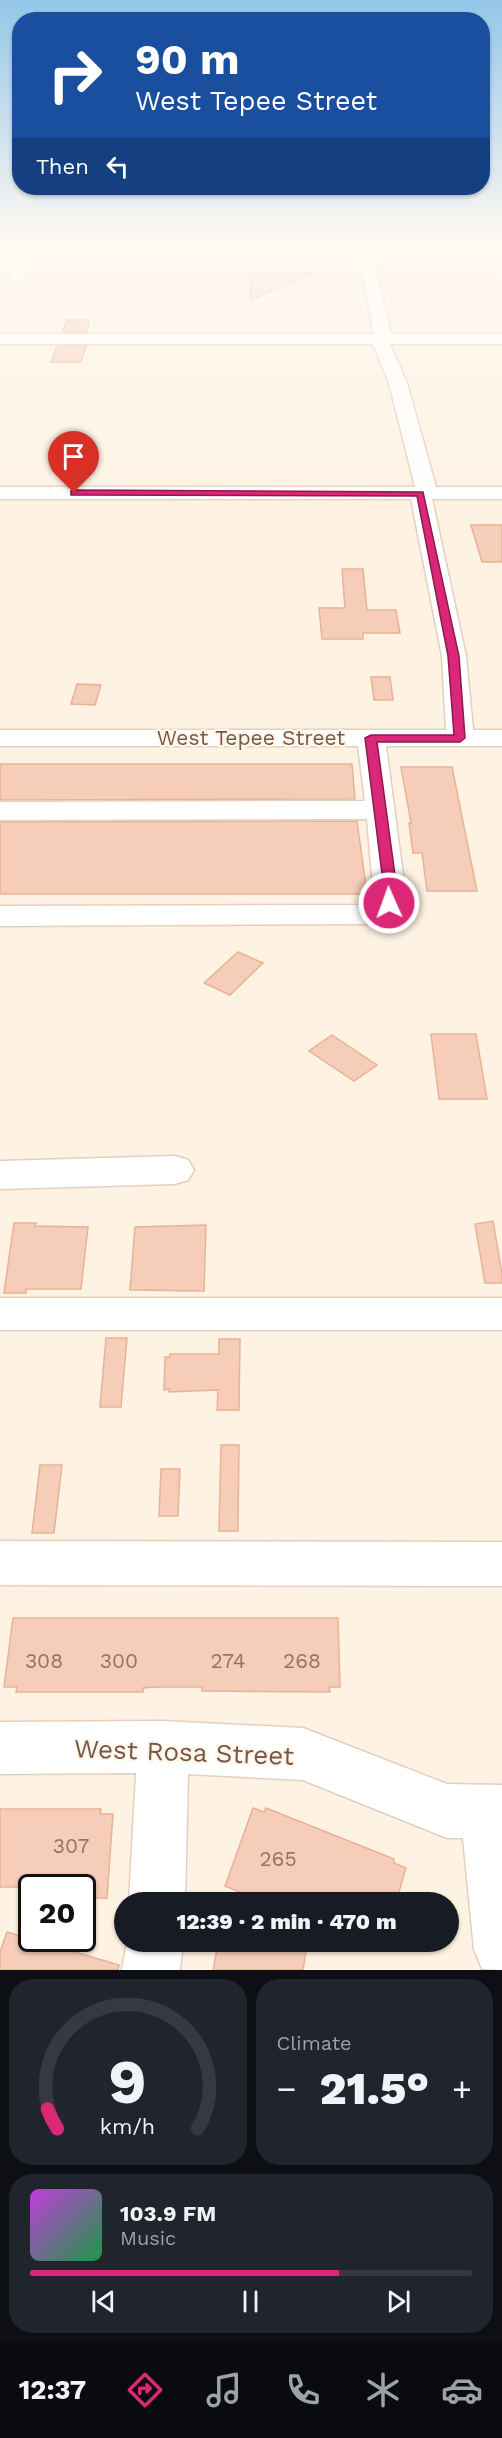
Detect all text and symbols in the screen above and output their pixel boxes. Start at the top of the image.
text: 90 m [135,35,239,84]
icon: right [36,36,114,114]
text: West Tepee Street [135,85,377,117]
icon: left [101,150,134,183]
text: Then [36,154,89,179]
pin [48,431,99,493]
icon: arrive [57,440,90,473]
street label: West Tepee Street [157,725,345,750]
position arrow [357,871,421,935]
house number: 308 [25,1648,63,1673]
house number: 300 [100,1648,138,1673]
house number: 274 [210,1648,246,1673]
house number: 268 [283,1648,321,1673]
street label: West Rosa Street [74,1733,295,1771]
house number: 307 [53,1833,90,1858]
house number: 265 [259,1846,297,1871]
speed limit sign: 20 [18,1874,96,1952]
text: 12:39 · 2 min · 470 m [177,1909,397,1934]
text: Climate [277,2031,352,2055]
text: 9 [109,2045,147,2118]
text: 21.5° [319,2062,429,2115]
text: − [277,2069,296,2108]
text: + [452,2069,472,2108]
text: km/h [100,2114,155,2139]
text: 103.9 FM [120,2201,216,2226]
text: Music [120,2226,176,2250]
icon: previous [87,2285,120,2318]
icon: pause [234,2285,267,2318]
icon: next [382,2285,415,2318]
icon: directions [124,2369,166,2411]
icon: music [203,2369,245,2411]
icon: phone [282,2369,324,2411]
icon: climate [362,2369,404,2411]
icon: car [441,2369,483,2411]
text: 12:37 [19,2374,86,2406]

